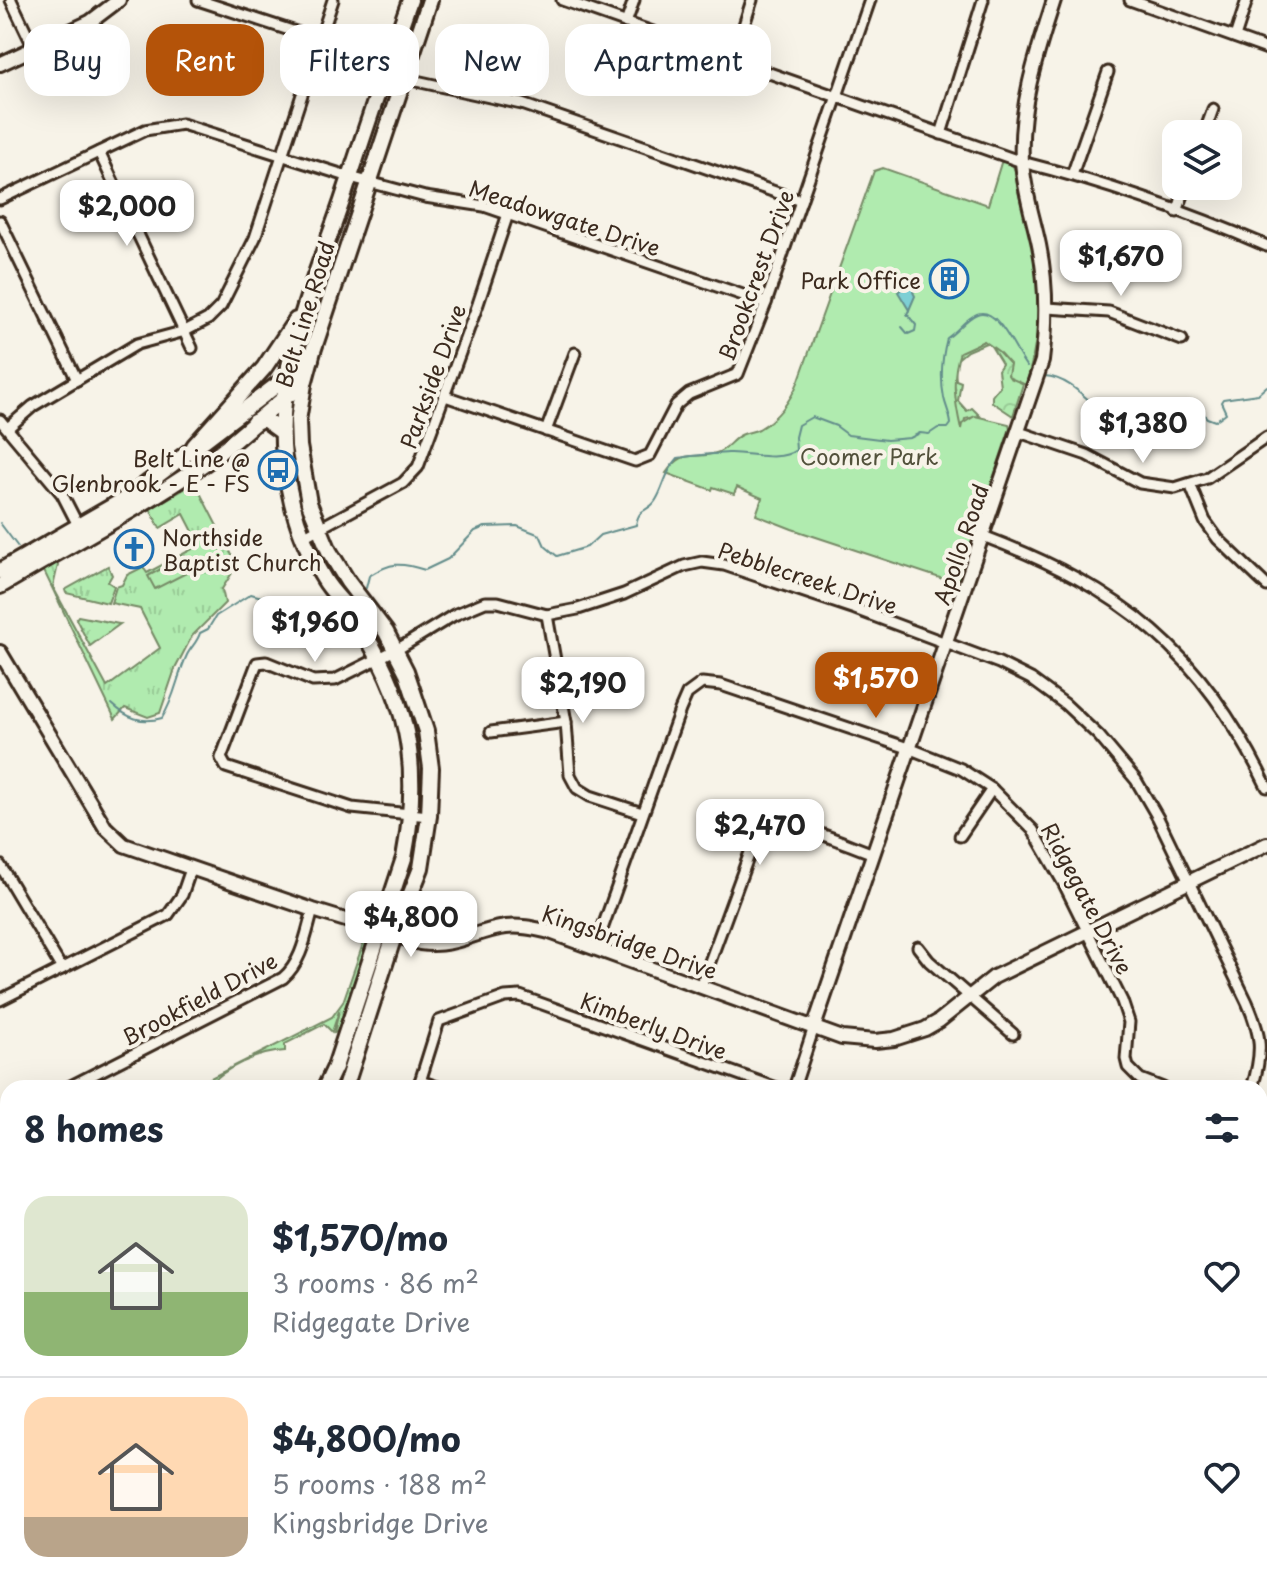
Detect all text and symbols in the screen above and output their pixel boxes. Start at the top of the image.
chip: Buy [24,24,130,96]
chip: Rent [146,24,264,96]
chip: Filters [280,24,419,96]
chip: New [435,24,549,96]
chip: Apartment [565,24,771,96]
map controls [1162,120,1242,200]
button: layers [1162,120,1242,200]
street label: Meadowgate Drive [465,171,665,263]
pin: $2,000 [62,180,192,248]
street label: Brookcrest Drive [709,185,801,365]
text: $2,000 [78,186,176,225]
pin: $1,670 [1056,230,1186,298]
text: $1,670 [1078,236,1164,275]
street label: Belt Line Road [266,237,342,391]
building icon: Park Office [928,258,970,300]
place label: Park Office [800,263,921,296]
street label: Parkside Drive [391,299,473,453]
pin: $1,380 [1078,397,1208,465]
text: $1,380 [1099,403,1187,442]
park label: Coomer Park [800,439,938,472]
place label: Belt Line @ Glenbrook - E - FS [52,441,250,499]
bus stop icon: Belt Line @ Glenbrook - E - FS [257,449,299,491]
street label: Apollo Road [924,479,996,609]
place label: Northside Baptist Church [162,520,321,578]
church icon: Northside Baptist Church [113,528,155,570]
street label: Pebblecreek Drive [714,532,902,622]
pin: $1,960 [250,596,380,664]
text: $1,960 [271,602,359,641]
pin: $1,570 [811,652,941,720]
pin: $2,190 [518,657,648,725]
text: $1,570 [833,658,919,697]
text: $2,190 [540,663,626,702]
pin: $2,470 [695,799,825,867]
text: $2,470 [714,805,806,844]
street label: Ridgegate Drive [1034,816,1142,980]
pin: $4,800 [346,891,476,959]
street label: Kingsbridge Drive [538,896,722,986]
text: $4,800 [363,897,459,936]
street label: Brookfield Drive [115,943,283,1053]
street label: Kimberly Drive [576,983,732,1067]
text: 8 homes [24,1102,164,1154]
icon: filters [1200,1106,1244,1150]
text: $1,570/mo [272,1211,448,1263]
icon: home [88,1228,184,1324]
icon: heart [1200,1254,1244,1298]
text: 3 rooms · 86 m² [272,1263,479,1302]
text: Ridgegate Drive [272,1302,470,1341]
text: $4,800/mo [272,1412,461,1464]
icon: home [88,1429,184,1525]
icon: heart [1200,1455,1244,1499]
text: 5 rooms · 188 m² [272,1464,487,1503]
text: Kingsbridge Drive [272,1503,489,1542]

